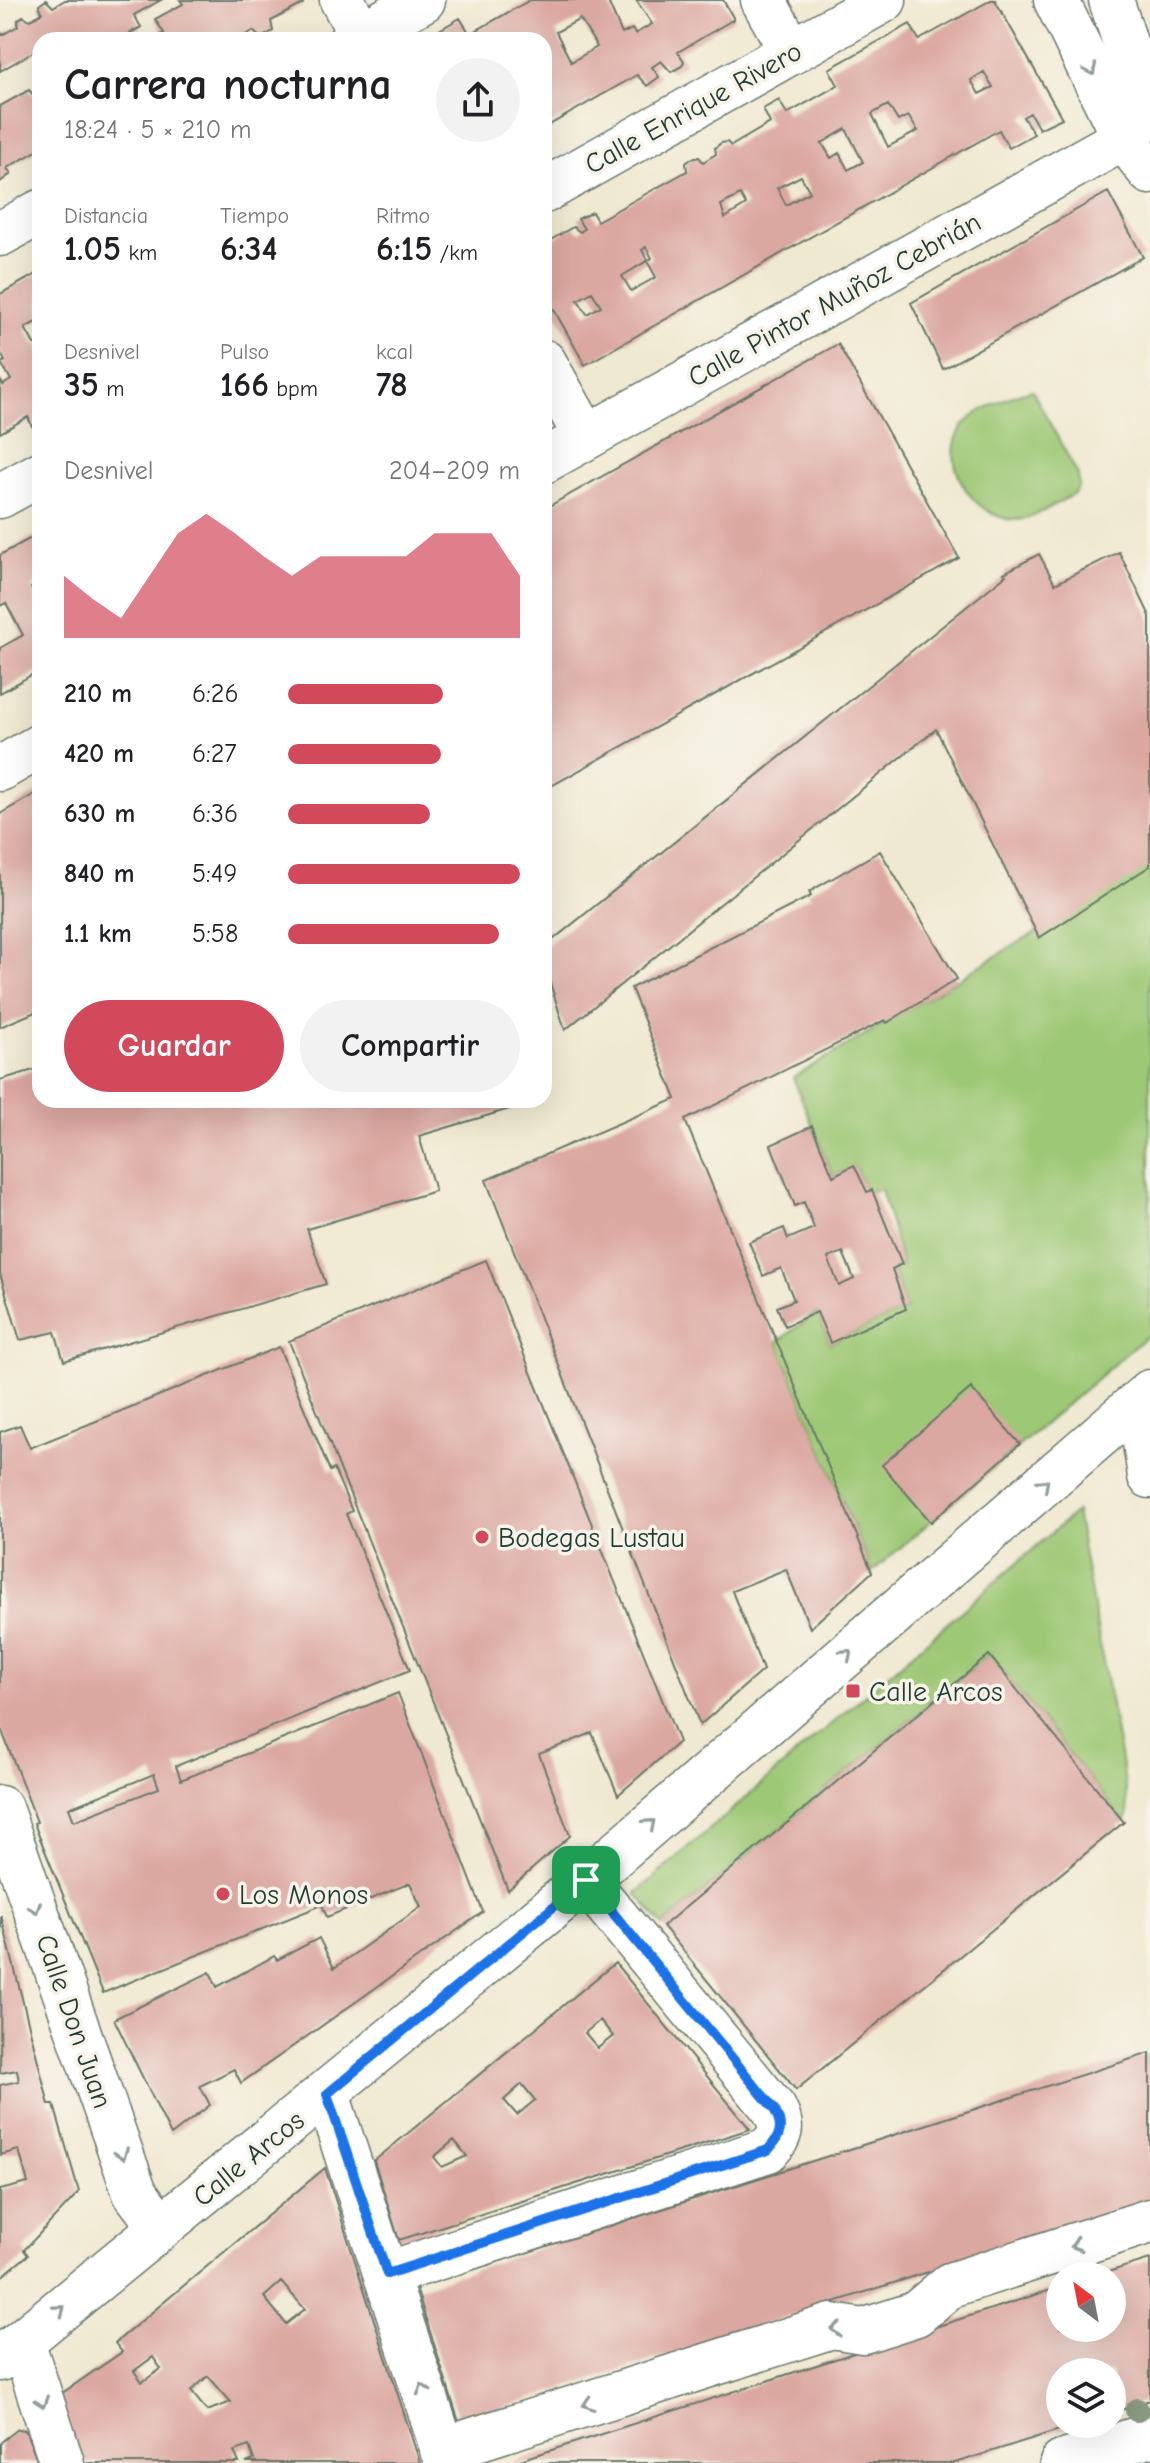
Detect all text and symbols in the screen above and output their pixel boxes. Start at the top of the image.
street label: Calle Enrique Rivero [579,35,807,181]
button: share [436,58,520,142]
text: Carrera nocturna [64,59,392,110]
one-way arrow [1081,61,1097,76]
text: 18:24 · 5 × 210 m [64,115,252,145]
text: Distancia [64,203,148,229]
text: Tiempo [220,203,289,229]
text: Ritmo [376,203,430,229]
street label: Calle Pintor Muñoz Cebrián [683,206,986,394]
text: 1.05 [64,229,121,269]
text: 6:34 [220,229,278,269]
text: 6:15 [376,229,432,269]
text: km [121,240,157,266]
text: /km [432,240,478,266]
text: Desnivel [64,339,140,365]
text: Pulso [220,339,269,365]
text: kcal [376,339,413,365]
text: 35 [64,365,99,405]
text: 166 [220,365,269,405]
text: 78 [376,365,408,405]
text: m [99,376,124,402]
text: bpm [269,376,318,402]
text: Desnivel [64,456,154,486]
text: 204–209 m [389,456,520,486]
text: 210 m [64,679,132,709]
text: 6:26 [192,679,239,709]
text: 420 m [64,739,134,769]
text: 6:27 [192,739,237,769]
text: 630 m [64,799,135,829]
text: 6:36 [192,799,238,829]
text: 840 m [64,859,134,889]
text: 5:49 [192,859,237,889]
text: 1.1 km [64,919,132,949]
text: 5:58 [192,919,238,949]
button: Guardar [64,1000,284,1092]
button: Compartir [300,1000,520,1092]
one-way arrow [1034,1479,1049,1494]
place label: Bodegas Lustau [498,1522,685,1554]
marker: Bodegas Lustau [473,1528,491,1546]
one-way arrow [838,1649,852,1664]
place label: Calle Arcos [869,1676,1003,1708]
marker: Calle Arcos [844,1682,862,1700]
one-way arrow [641,1819,656,1834]
pin [552,1846,620,1914]
icon: arrive [564,1858,608,1902]
place label: Los Monos [239,1879,368,1911]
marker: Los Monos [214,1885,232,1903]
one-way arrow [26,1901,42,1915]
street label: Calle Don Juan [29,1930,119,2112]
street label: Calle Arcos [187,2104,311,2213]
one-way arrow [112,2146,128,2160]
one-way arrow [1069,2236,1083,2252]
north arrow [1046,2262,1126,2342]
map controls [1046,2262,1126,2438]
one-way arrow [51,2305,66,2319]
one-way arrow [829,2320,842,2338]
button: layers [1046,2358,1126,2438]
one-way arrow [416,2382,432,2396]
one-way arrow [581,2394,595,2410]
one-way arrow [33,2395,49,2408]

